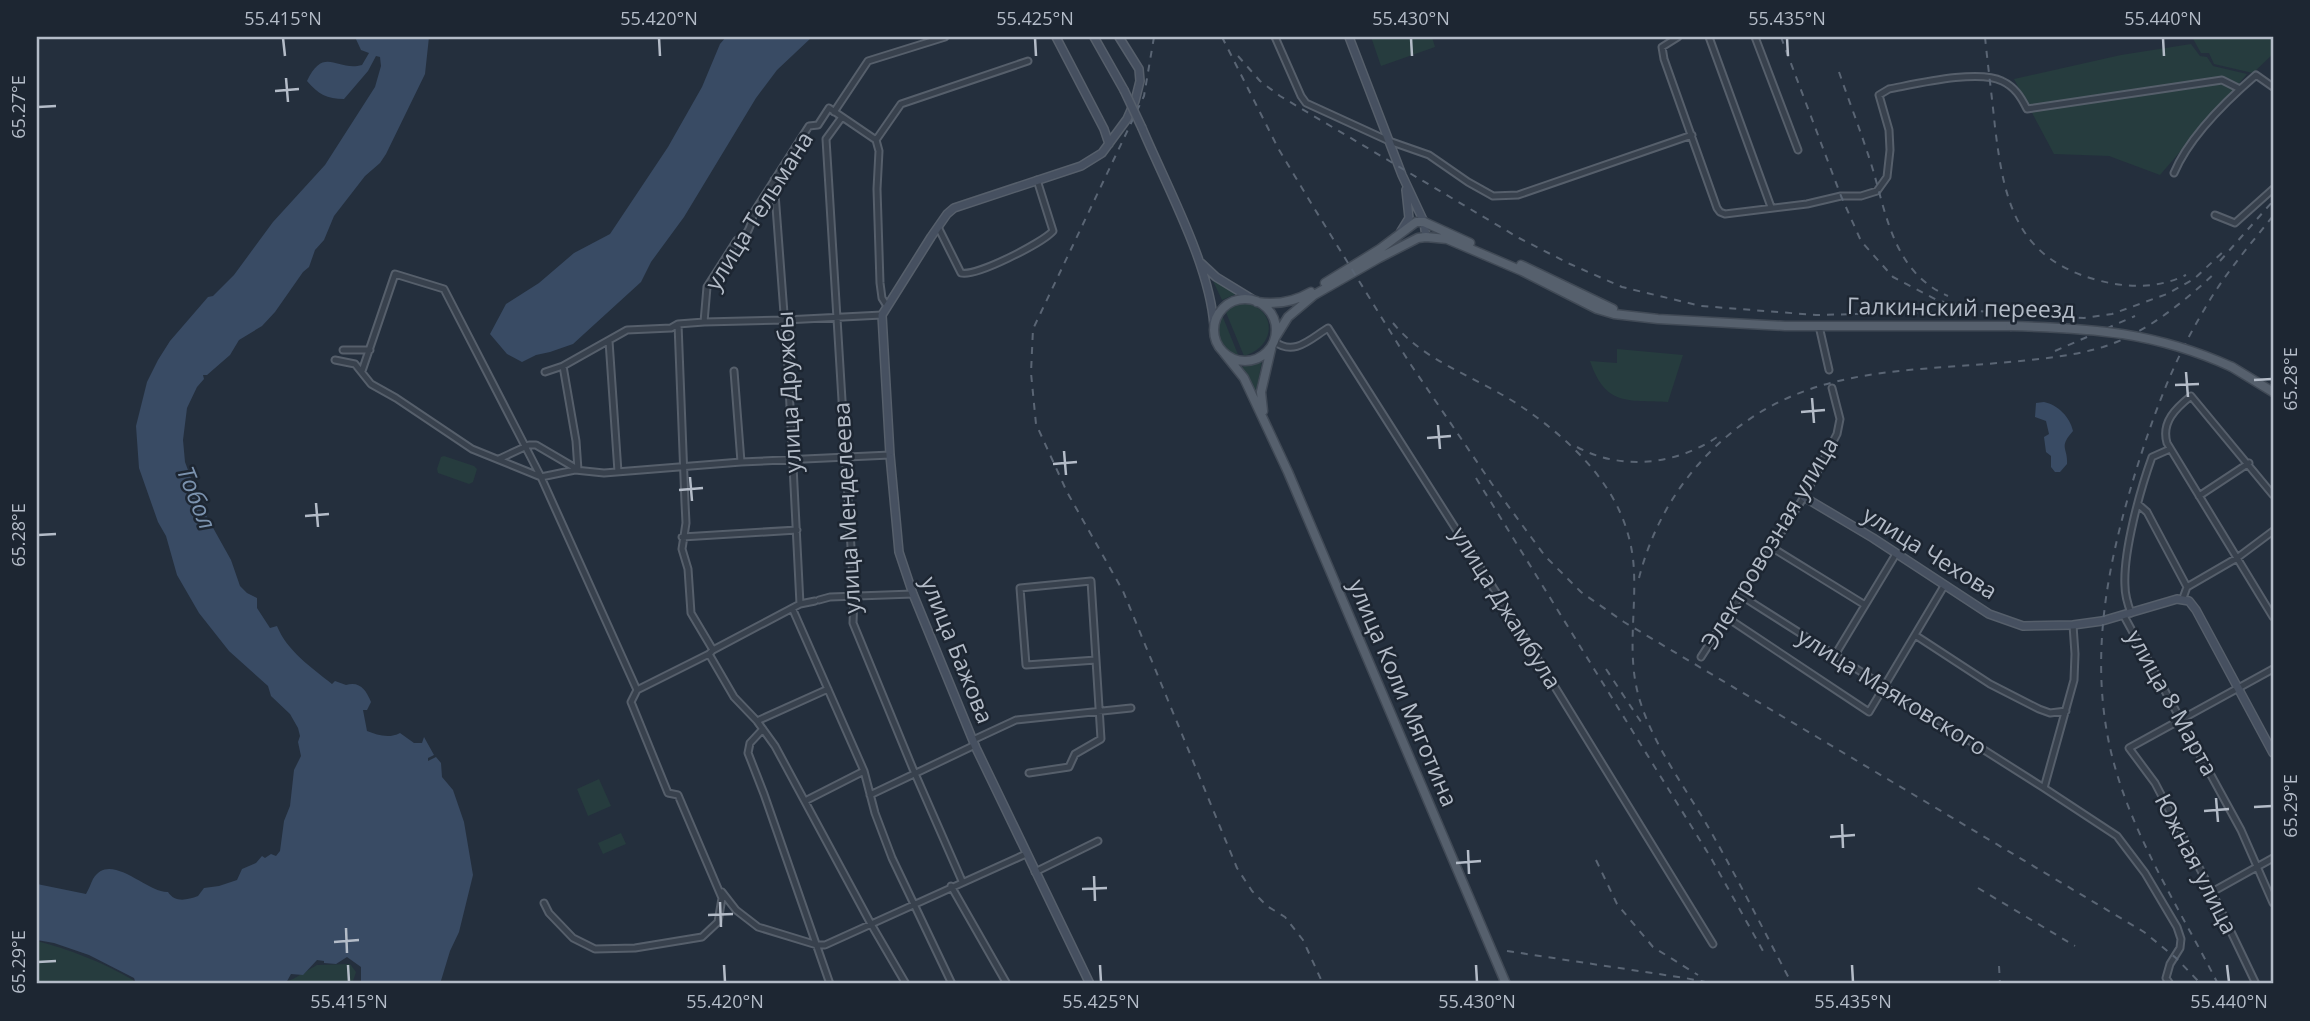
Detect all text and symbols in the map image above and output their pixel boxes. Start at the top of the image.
text: 55.415°N [244,6,322,30]
text: 55.420°N [620,6,698,30]
text: 55.425°N [996,6,1074,30]
text: 55.430°N [1372,6,1450,30]
text: 55.435°N [1748,6,1826,30]
text: 55.440°N [2124,6,2202,30]
text: 65.27°E [6,75,30,139]
street label: улица Тельмана [696,125,820,296]
street label: Галкинский переезд [1847,289,2076,325]
street label: улица Дружбы [768,310,808,474]
text: 65.28°E [2278,347,2302,411]
street label: улица Менделеева [824,401,868,615]
street label: Электровозная улица [1693,431,1845,654]
water label: Тобол [170,461,225,534]
street label: улица Чехова [1857,498,2004,606]
text: 65.28°E [6,503,30,567]
street label: улица Джамбула [1444,520,1570,695]
street label: улица Бажова [914,571,1002,728]
street label: улица Коли Мяготина [1342,574,1466,811]
street label: улица Маяковского [1792,620,1993,763]
street label: улица 8 Марта [2119,624,2226,781]
text: 65.29°E [2278,774,2302,838]
street label: Южная улица [2148,788,2246,939]
text: 65.29°E [6,930,30,994]
text: 55.415°N [310,989,388,1013]
text: 55.420°N [686,989,764,1013]
text: 55.425°N [1062,989,1140,1013]
text: 55.430°N [1438,989,1516,1013]
text: 55.435°N [1814,989,1892,1013]
text: 55.440°N [2190,989,2268,1013]

